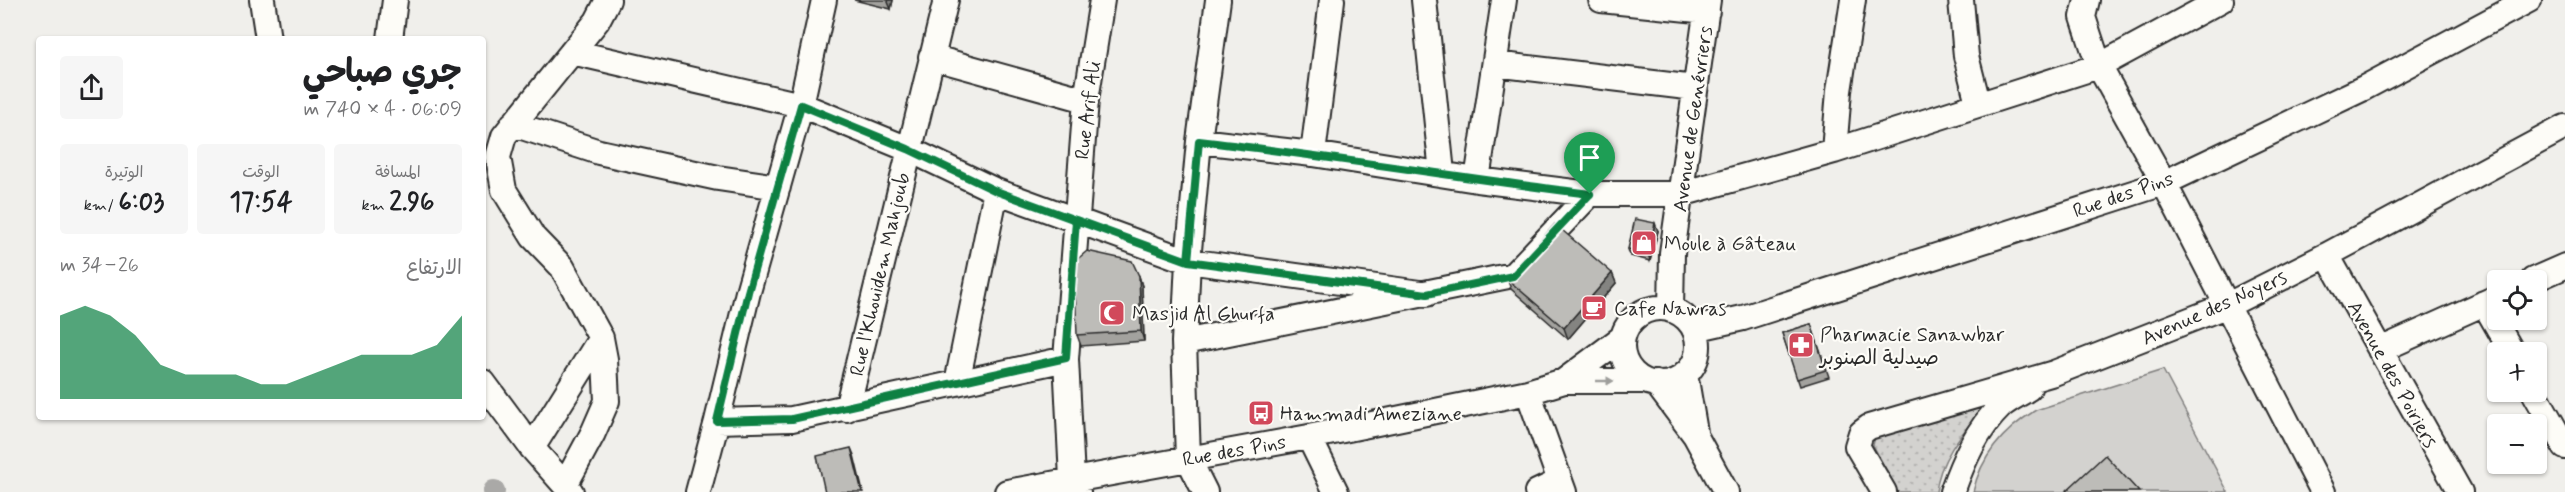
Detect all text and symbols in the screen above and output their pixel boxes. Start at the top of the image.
street label: Avenue de Genévriers [1667,24,1720,214]
text: جري صباحي [302,51,462,95]
button: share [60,56,123,119]
street label: Rue Arif Ali [1069,59,1108,161]
text: 06:09 · 4 × 740 m [304,96,462,123]
pin [1564,132,1615,194]
icon: arrive [1573,141,1606,174]
text: الوتيرة [105,162,143,183]
text: الوقت [242,162,280,183]
text: المسافة [375,162,421,183]
street label: Rue des Pins [2070,166,2177,225]
street label: Rue l'Khouidem Mahjoub [844,170,917,379]
text: 6:03 [118,186,164,220]
text: 17:54 [229,186,293,220]
text: 2.96 [389,186,434,220]
text: /km [84,195,118,216]
text: km [362,195,389,216]
shop icon: Moule à Gâteau [1629,228,1659,258]
place label: Moule à Gâteau [1664,231,1796,258]
text: 26–34 m [60,252,139,279]
text: الارتفاع [406,255,462,282]
street label: Avenue des Noyers [2138,264,2291,352]
map controls [2487,270,2547,474]
button: locate [2487,270,2547,330]
cafe icon: Cafe Nawras [1579,293,1609,323]
place label: Cafe Nawras [1614,296,1726,323]
street label: Avenue des Poiriers [2340,296,2443,453]
mosque icon: Masjid Al Ghurfa [1097,298,1127,328]
place label: Masjid Al Ghurfa [1132,301,1275,328]
place label: Pharmacie Sanawbar صيدلية الصنوبر [1818,322,2005,372]
pharmacy icon: Pharmacie Sanawbar صيدلية الصنوبر [1786,330,1816,360]
button: + [2487,342,2547,402]
one-way arrow [1595,376,1614,386]
bus stop icon: Hammadi Ameziane [1246,398,1276,428]
place label: Hammadi Ameziane [1280,401,1462,428]
button: − [2487,414,2547,474]
street label: Rue des Pins [1180,429,1288,474]

